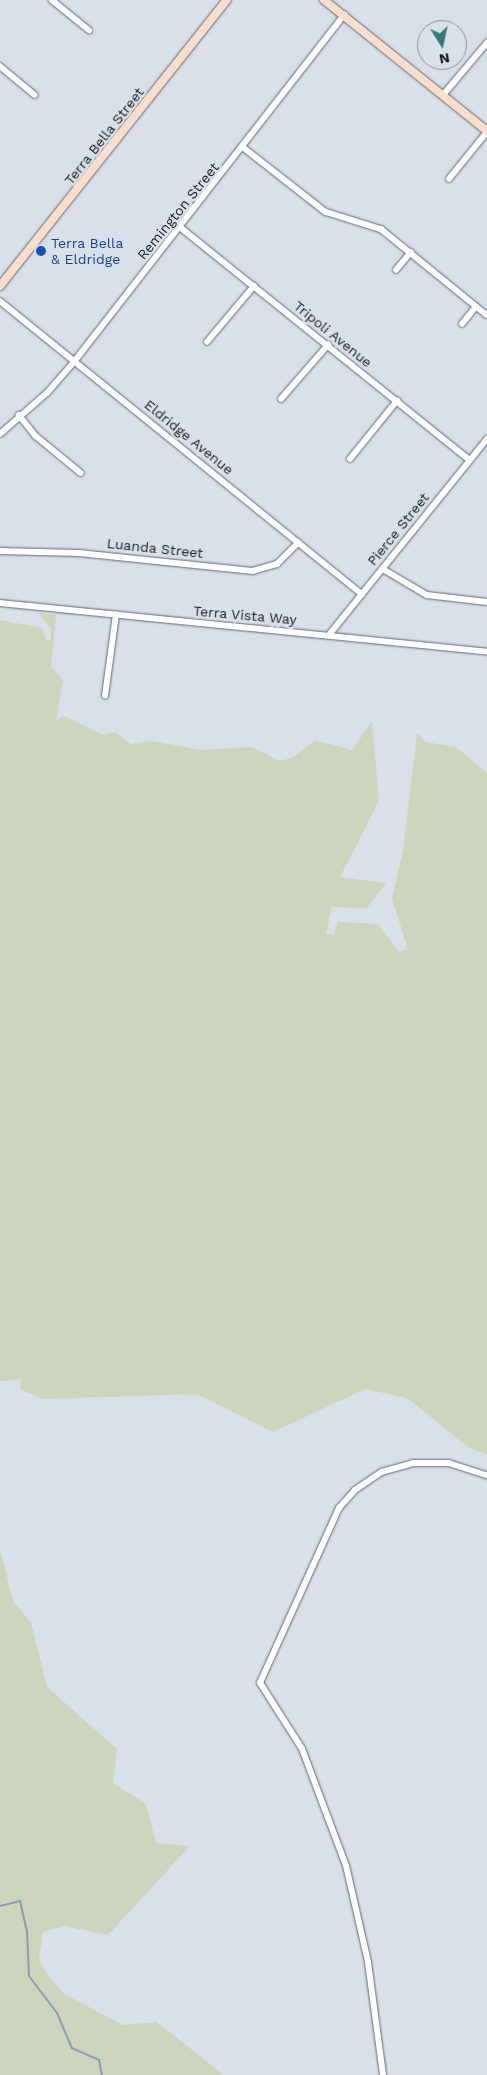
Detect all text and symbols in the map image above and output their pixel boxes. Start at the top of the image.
north arrow [417,20,467,70]
text: N [438,50,451,68]
street label: Terra Bella Street [61,84,147,188]
street label: Remington Street [134,159,222,263]
place label: Terra Bella & Eldridge [51,235,124,268]
marker: Terra Bella & Eldridge [35,245,47,257]
street label: Tripoli Avenue [290,297,376,371]
street label: Eldridge Avenue [141,396,237,478]
street label: Pierce Street [364,489,432,569]
street label: Luanda Street [106,535,204,561]
street label: Terra Vista Way [192,602,298,628]

